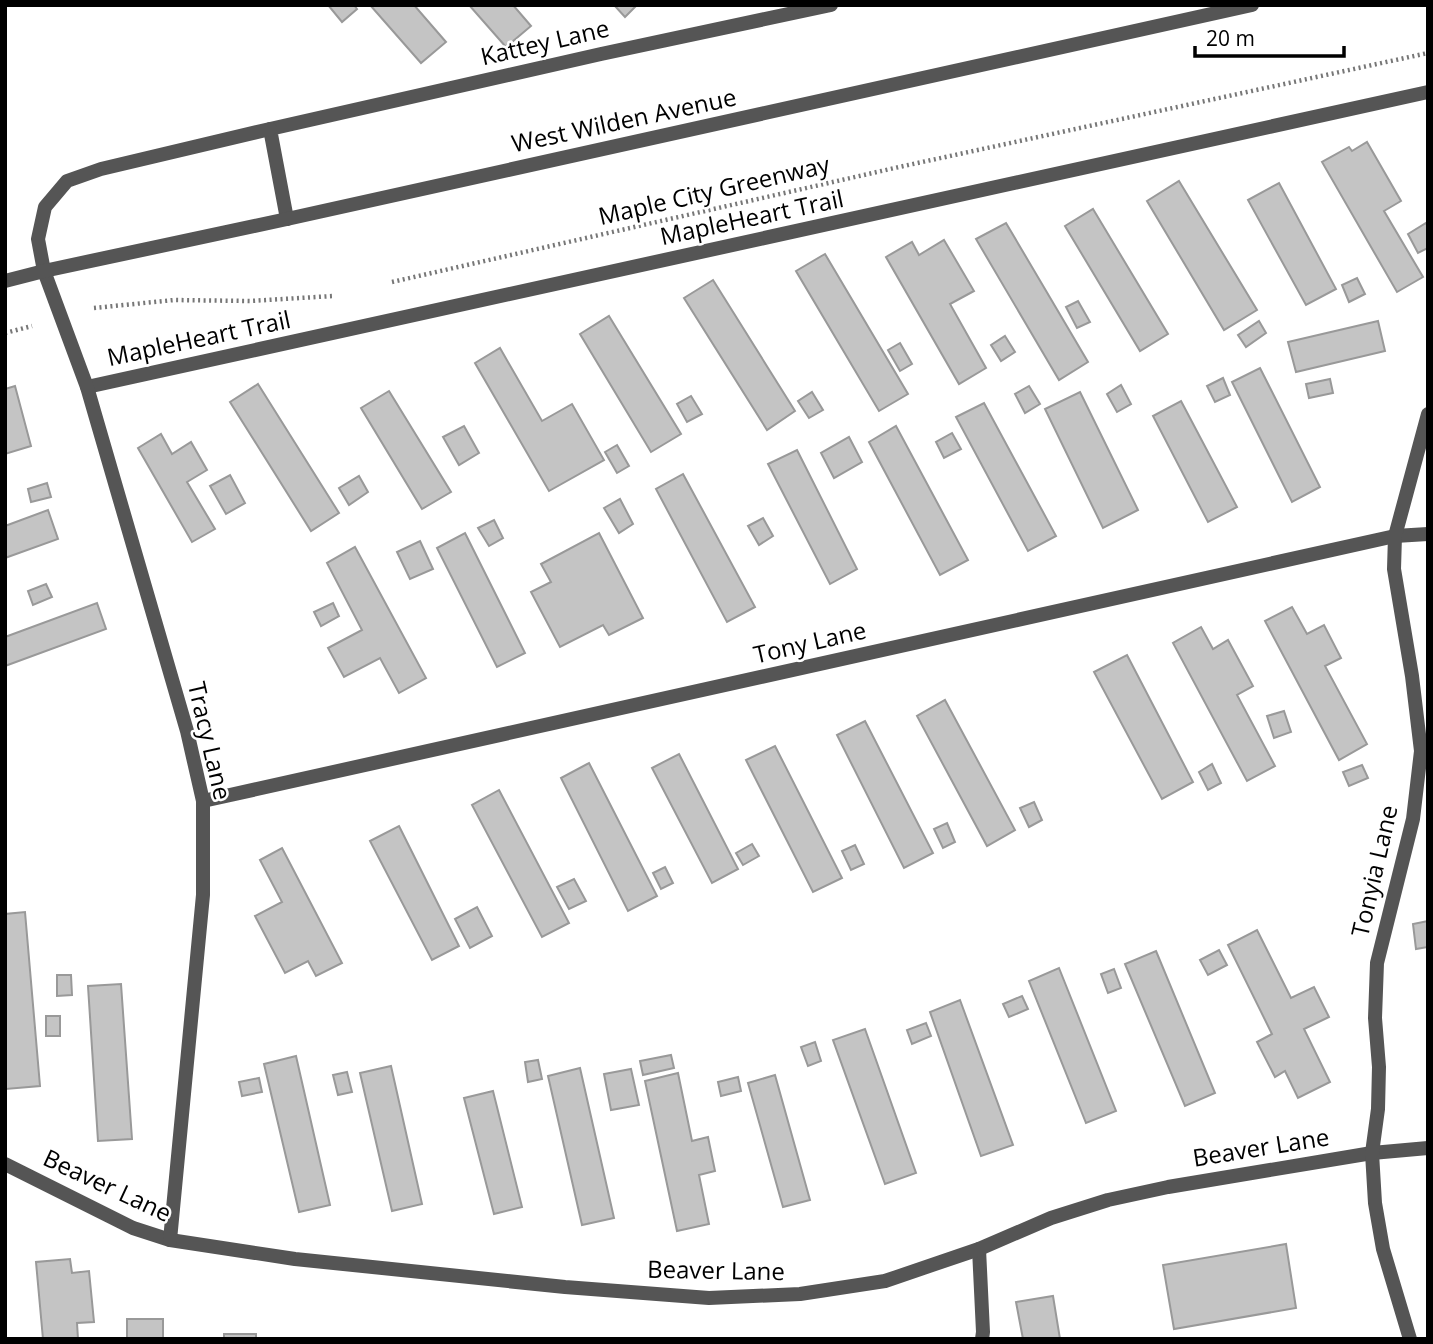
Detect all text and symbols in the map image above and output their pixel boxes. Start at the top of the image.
street label: Kattey Lane [477,11,612,72]
scale bar [1195,14,1344,58]
text: 20 m [1206,24,1255,52]
street label: West Wilden Avenue [508,80,739,159]
street label: Maple City Greenway [595,147,833,232]
street label: MapleHeart Trail [657,181,846,252]
street label: MapleHeart Trail [104,302,293,373]
street label: Tony Lane [750,613,869,671]
street label: Tracy Lane [181,678,240,803]
street label: Tonyia Lane [1342,802,1405,940]
street label: Beaver Lane [1190,1119,1331,1174]
street label: Beaver Lane [38,1141,177,1229]
street label: Beaver Lane [647,1252,785,1287]

